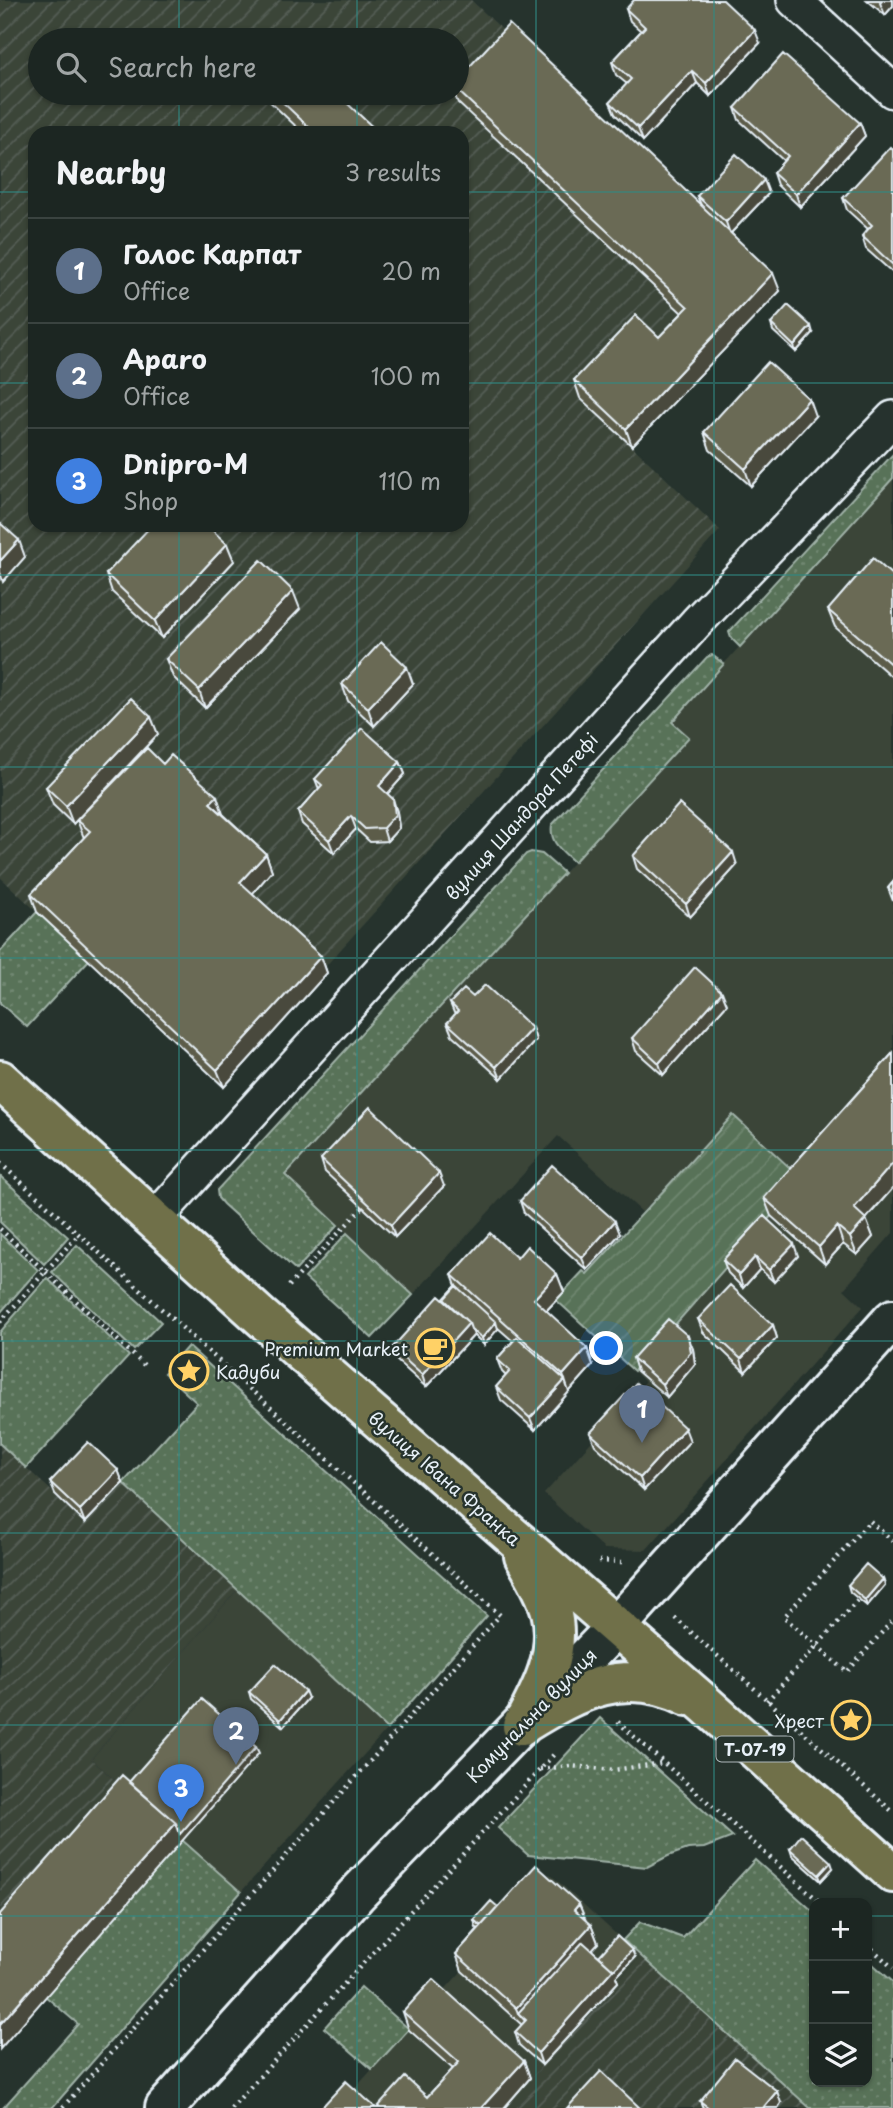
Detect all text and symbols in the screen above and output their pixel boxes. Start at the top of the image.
search box [28,28,469,105]
text: Search here [108,47,257,86]
icon: search [52,48,90,86]
text: Nearby [56,149,166,194]
text: 3 results [345,154,441,189]
text: Голос Карпат [123,234,301,273]
text: 1 [74,253,85,288]
text: 20 m [382,253,441,288]
text: Office [123,273,190,308]
text: Aparo [123,339,207,378]
text: 2 [71,358,87,393]
text: 100 m [371,358,441,393]
text: Office [123,378,190,413]
text: Dnipro-M [123,444,248,483]
text: 3 [71,463,87,498]
text: 110 m [379,463,441,498]
text: Shop [123,483,178,518]
street label: вулиця Шандора Петефі [438,726,604,906]
cafe icon: Premium Market [414,1327,456,1369]
your location [589,1331,623,1365]
place label: Premium Market [264,1335,408,1362]
place icon: Кадуби [168,1350,210,1392]
place label: Кадуби [216,1358,280,1385]
pin: 1 [619,1385,665,1443]
street label: вулиця Івана Франка [363,1404,528,1552]
street label: Комунальна вулиця [460,1642,602,1788]
place icon: Хрест [830,1699,872,1741]
pin: 2 [213,1707,259,1765]
place label: Хрест [775,1707,824,1734]
road number: Т-07-19 [716,1736,794,1762]
pin: 3 [158,1764,204,1822]
map controls [809,1898,872,2087]
button: + [809,1898,872,1961]
button: − [809,1961,872,2024]
button: layers [809,2024,872,2087]

